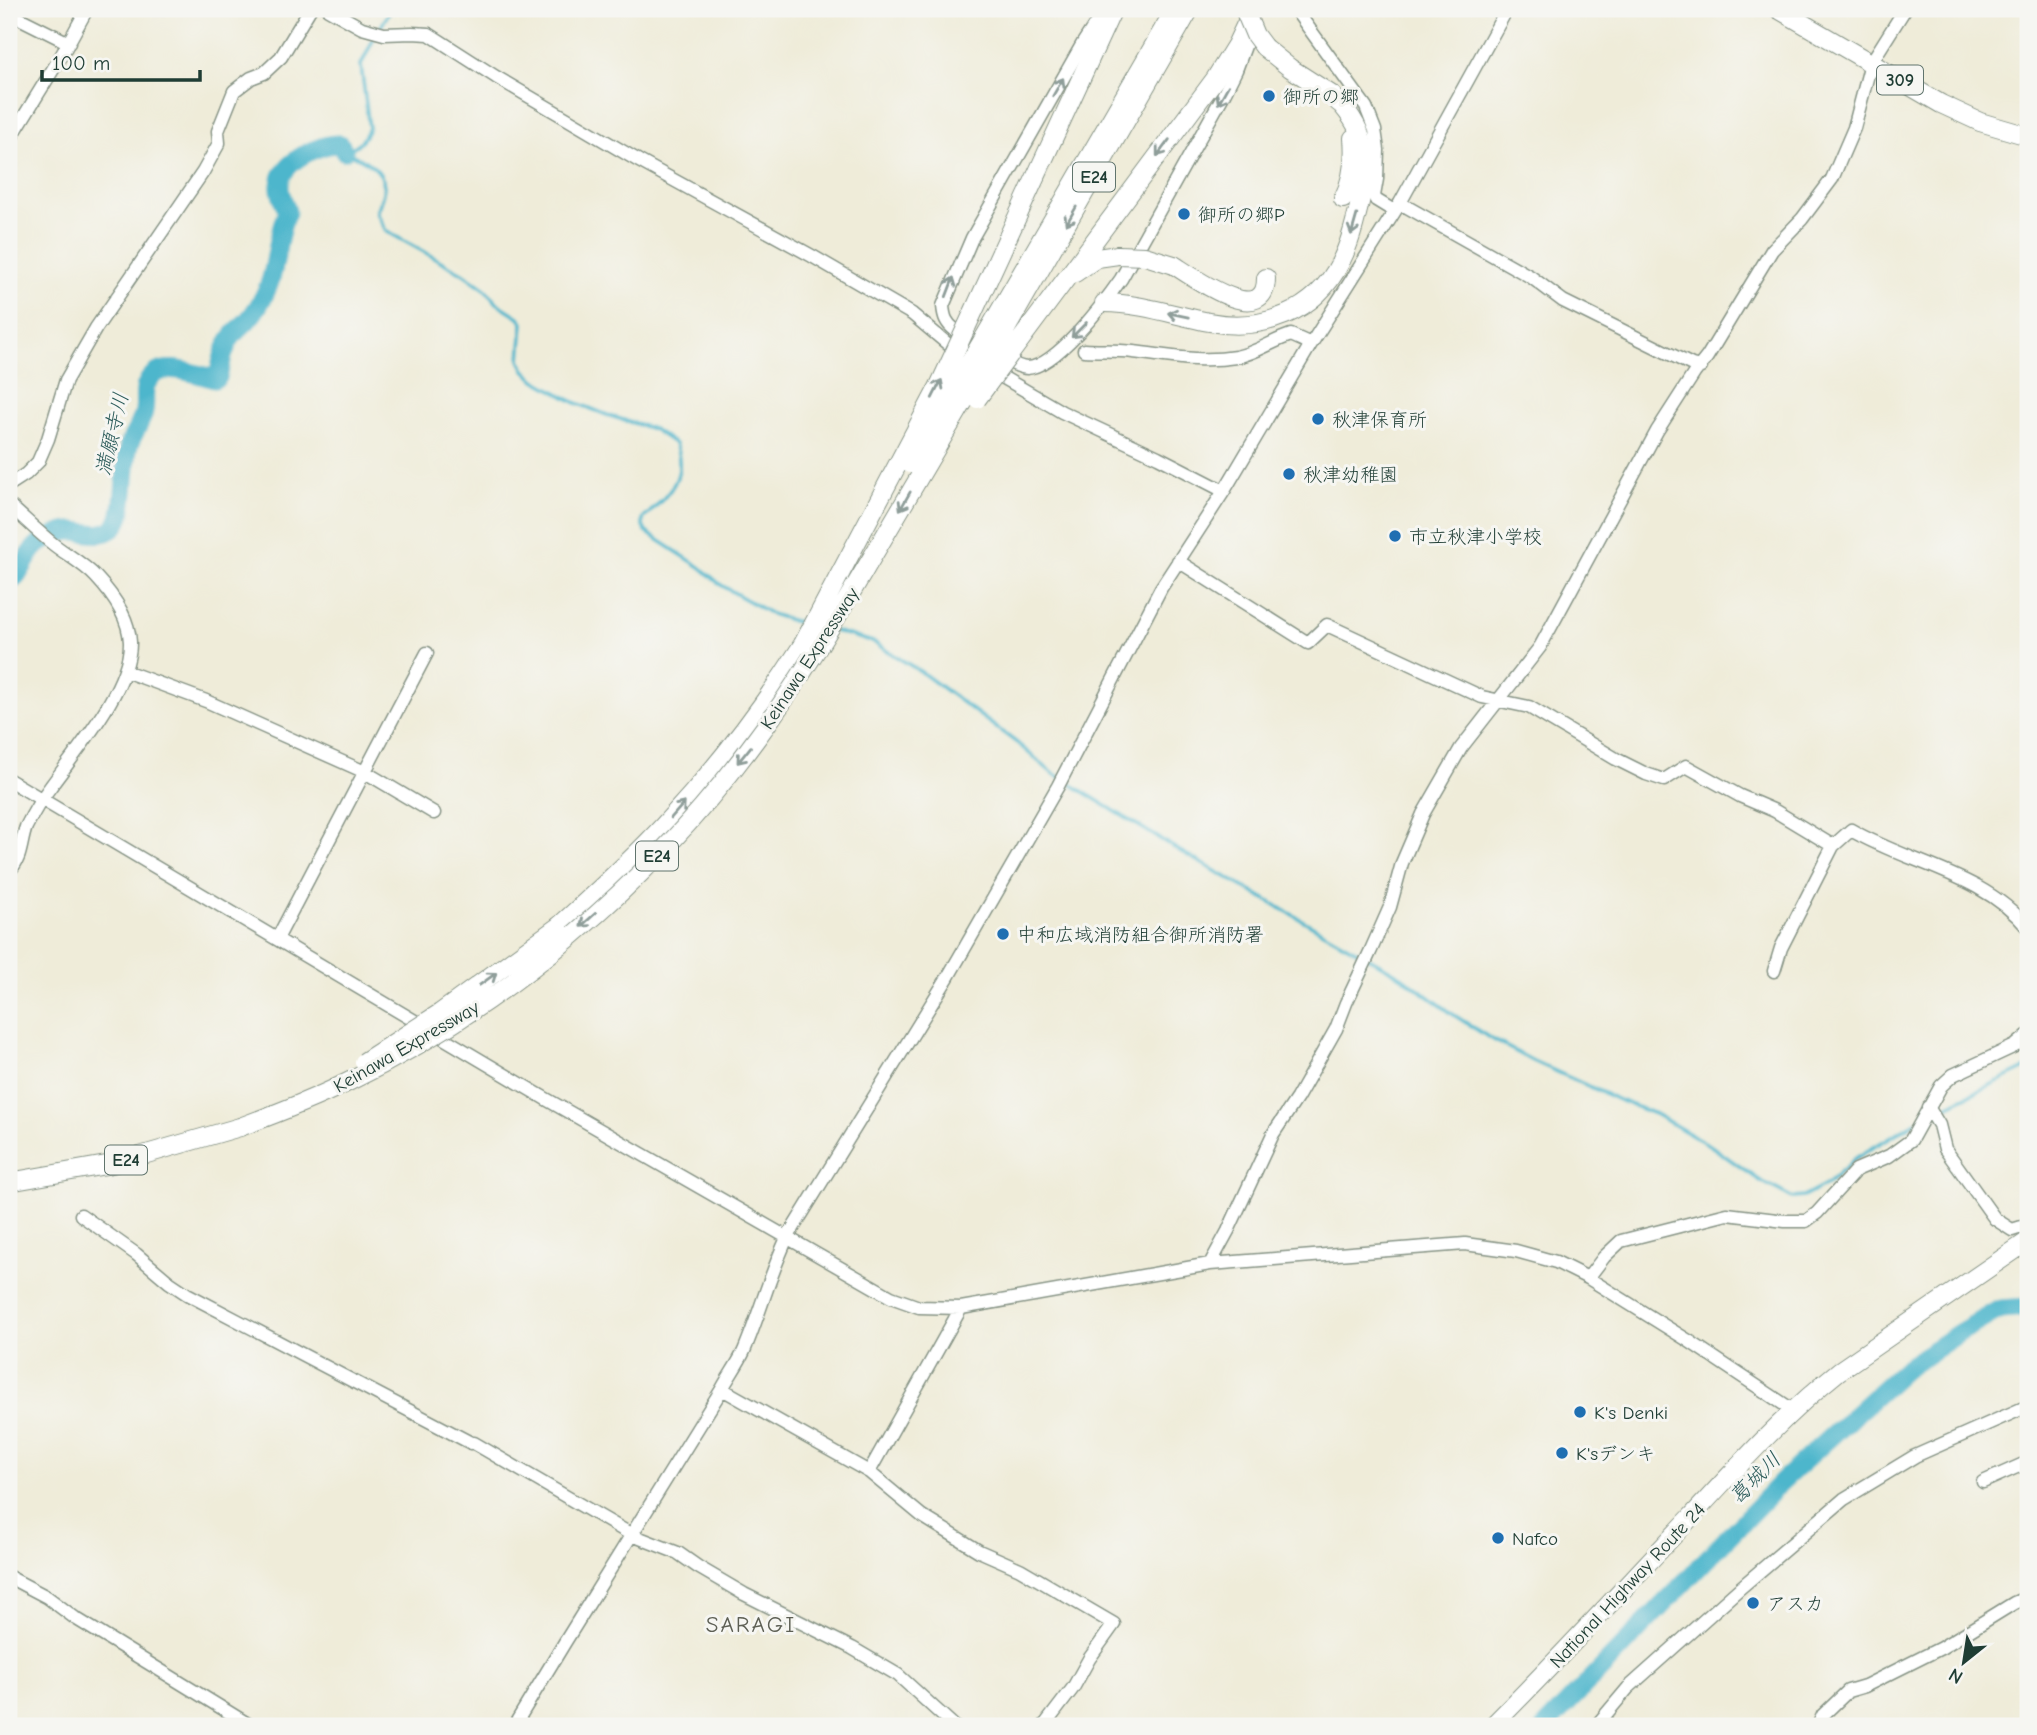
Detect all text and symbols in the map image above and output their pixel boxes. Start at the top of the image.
scale bar [42,38,200,82]
text: 100 m [52,51,110,75]
road number: 309 [1877,66,1923,94]
one-way arrow [1051,78,1065,98]
one-way arrow [1216,84,1229,105]
place label: 御所の郷 [1283,86,1359,108]
marker: 御所の郷 [1261,88,1277,104]
one-way arrow [1156,138,1170,157]
road number: E24 [1073,162,1115,192]
place label: 御所の郷P [1198,204,1285,226]
one-way arrow [1064,206,1078,226]
marker: 御所の郷P [1176,206,1192,222]
one-way arrow [1346,214,1359,236]
one-way arrow [945,277,957,299]
one-way arrow [1167,308,1190,322]
one-way arrow [1071,322,1088,339]
one-way arrow [931,379,945,400]
water label: 満願寺川 [91,390,133,478]
place label: 秋津保育所 [1332,409,1427,431]
marker: 秋津保育所 [1310,411,1326,427]
place label: 秋津幼稚園 [1303,464,1398,486]
marker: 秋津幼稚園 [1281,466,1297,482]
one-way arrow [898,491,912,511]
place label: 市立秋津小学校 [1409,526,1542,548]
marker: 市立秋津小学校 [1387,528,1403,544]
street label: Keinawa Expressway [756,583,864,733]
one-way arrow [736,746,752,764]
one-way arrow [669,802,686,819]
road number: E24 [636,842,678,870]
one-way arrow [579,912,597,928]
place label: 中和広域消防組合御所消防署 [1017,924,1264,946]
marker: 中和広域消防組合御所消防署 [995,926,1011,942]
one-way arrow [478,972,496,987]
street label: Keinawa Expressway [330,996,484,1097]
road number: E24 [105,1146,147,1175]
place label: K's Denki [1594,1402,1668,1424]
marker: K's Denki [1572,1404,1588,1420]
place label: K'sデンキ [1576,1443,1655,1465]
marker: K'sデンキ [1554,1445,1570,1461]
water label: 葛城川 [1724,1447,1786,1509]
street label: National Highway Route 24 [1546,1499,1710,1673]
place label: Nafco [1512,1528,1558,1550]
marker: Nafco [1490,1530,1506,1546]
place label: アスカ [1767,1593,1824,1615]
marker: アスカ [1745,1595,1761,1611]
district label: SARAGI [706,1611,796,1638]
north arrow [1928,1626,1998,1696]
text: N [1945,1663,1967,1688]

